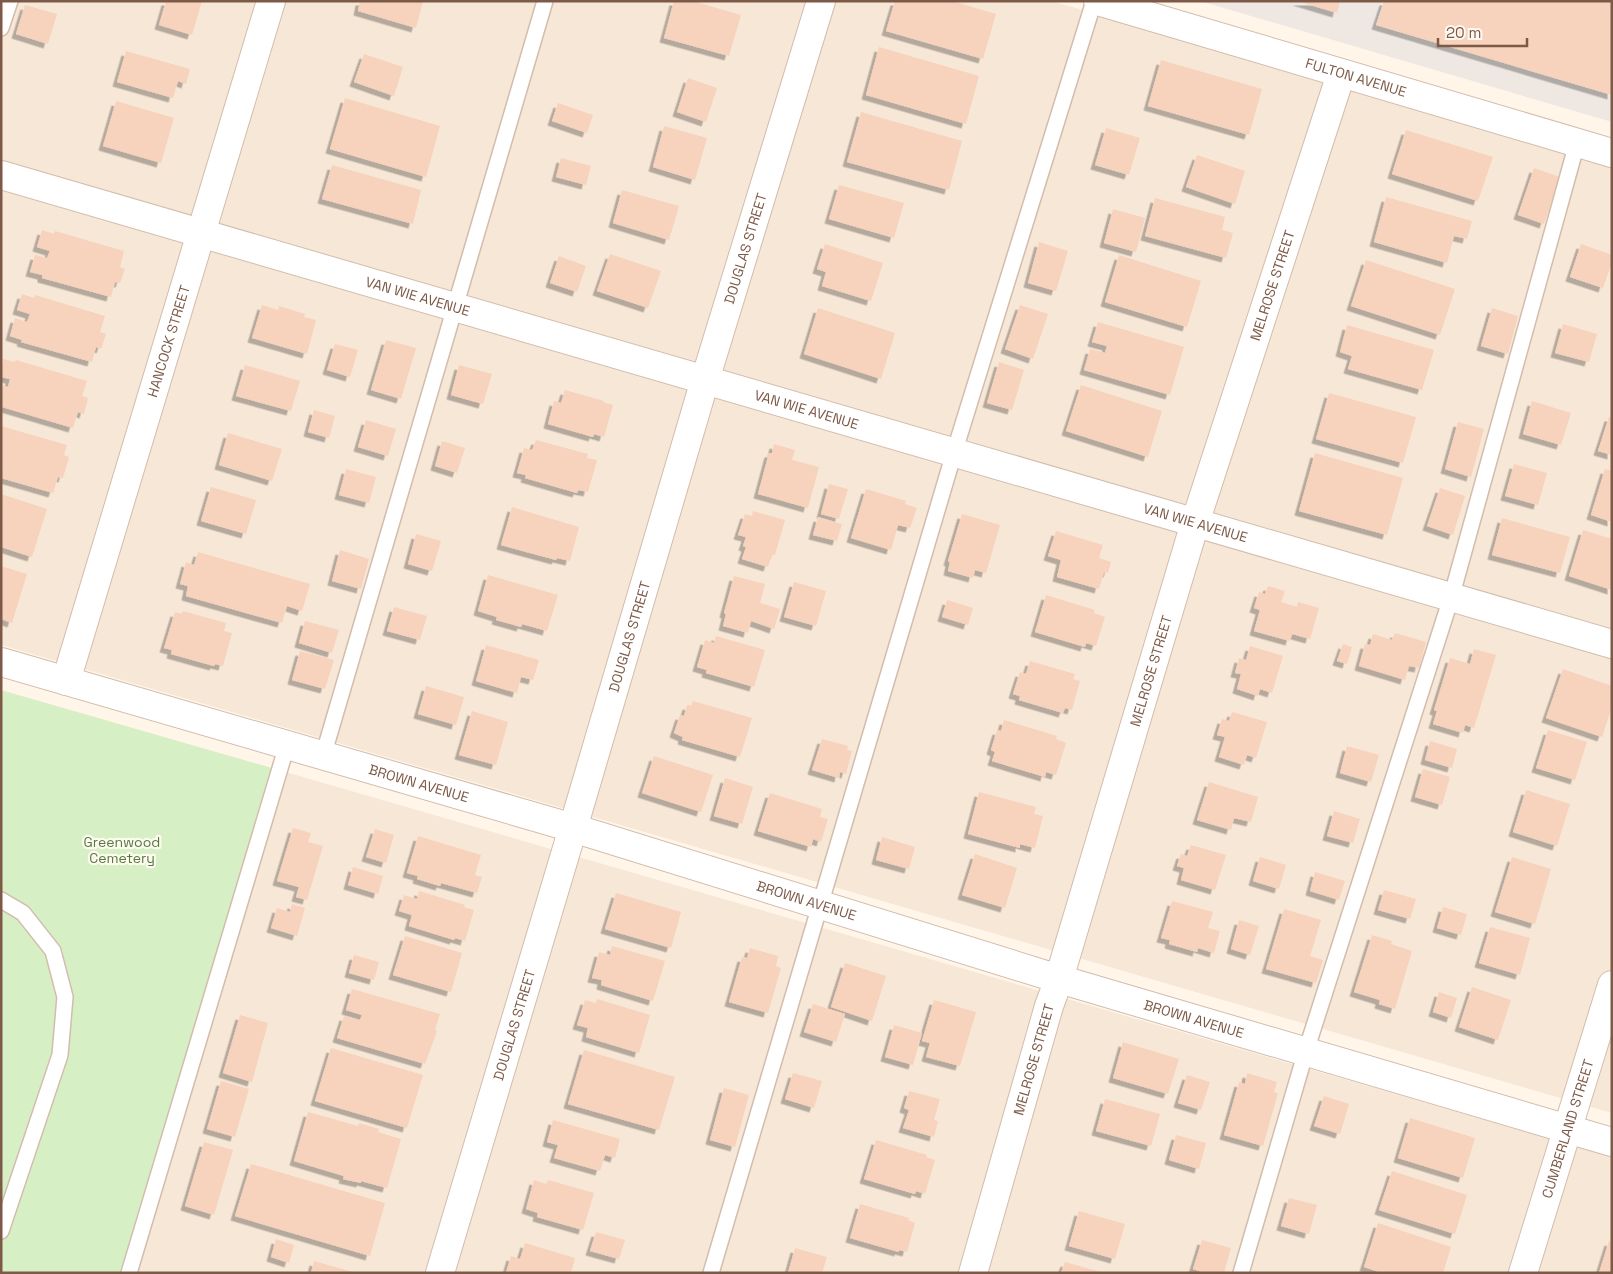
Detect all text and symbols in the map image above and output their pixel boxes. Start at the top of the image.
scale bar [1438,15,1527,47]
text: 20 m [1446,23,1481,42]
street label: FULTON AVENUE [1303,54,1409,101]
street label: DOUGLAS STREET [720,191,771,306]
street label: MELROSE STREET [1246,228,1299,343]
street label: VAN WIE AVENUE [363,273,472,320]
street label: HANCOCK STREET [143,283,194,399]
street label: VAN WIE AVENUE [752,386,861,433]
street label: VAN WIE AVENUE [1141,499,1250,546]
street label: DOUGLAS STREET [604,579,654,694]
street label: MELROSE STREET [1126,613,1176,729]
street label: BROWN AVENUE [367,760,471,806]
park label: Greenwood Cemetery [84,833,160,867]
street label: BROWN AVENUE [754,877,859,924]
street label: DOUGLAS STREET [489,967,539,1083]
street label: BROWN AVENUE [1142,995,1246,1042]
street label: MELROSE STREET [1009,1002,1058,1117]
street label: CUMBERLAND STREET [1538,1057,1597,1200]

